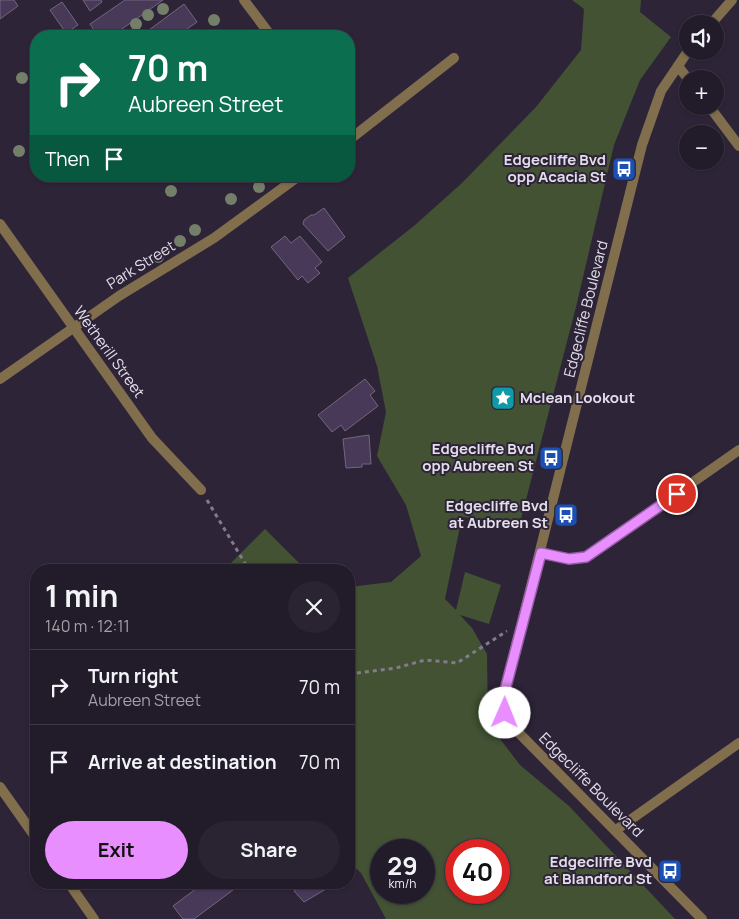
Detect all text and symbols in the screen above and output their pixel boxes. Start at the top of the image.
map controls [679,15,724,170]
button: sound [679,15,724,60]
text: 70 m [128,44,208,92]
icon: right [45,50,110,115]
button: + [679,70,724,115]
text: Aubreen Street [128,89,283,119]
button: − [679,125,724,170]
icon: arrive [100,145,128,173]
text: Then [45,146,90,172]
place label: Edgecliffe Bvd opp Acacia St [504,149,606,187]
bus stop icon: Edgecliffe Bvd opp Acacia St [611,156,637,182]
street label: Park Street [103,235,179,294]
street label: Edgecliffe Boulevard [558,238,613,379]
street label: Wetherill Street [69,302,150,402]
place icon: Mclean Lookout [490,385,516,411]
place label: Mclean Lookout [520,387,635,408]
place label: Edgecliffe Bvd opp Aubreen St [422,438,534,476]
bus stop icon: Edgecliffe Bvd opp Aubreen St [538,445,564,471]
pin [656,473,698,515]
icon: arrive [663,480,691,508]
place label: Edgecliffe Bvd at Aubreen St [446,495,548,533]
bus stop icon: Edgecliffe Bvd at Aubreen St [553,502,579,528]
text: 1 min [45,575,118,616]
button: close [288,581,340,633]
text: 140 m · 12:11 [45,615,130,637]
text: Turn right [88,663,178,689]
icon: right [45,673,73,701]
text: 70 m [299,674,340,700]
position arrow [478,686,530,738]
text: Aubreen Street [88,689,201,711]
street label: Edgecliffe Boulevard [534,728,648,842]
icon: arrive [45,748,73,776]
text: Arrive at destination [88,749,277,775]
text: 70 m [299,749,340,775]
button: Exit [45,821,188,879]
button: Share [198,821,340,879]
speed limit sign: 40 [445,839,510,904]
text: 29 [387,848,418,883]
place label: Edgecliffe Bvd at Blandford St [544,851,652,889]
bus stop icon: Edgecliffe Bvd at Blandford St [657,858,683,884]
text: km/h [389,875,416,892]

